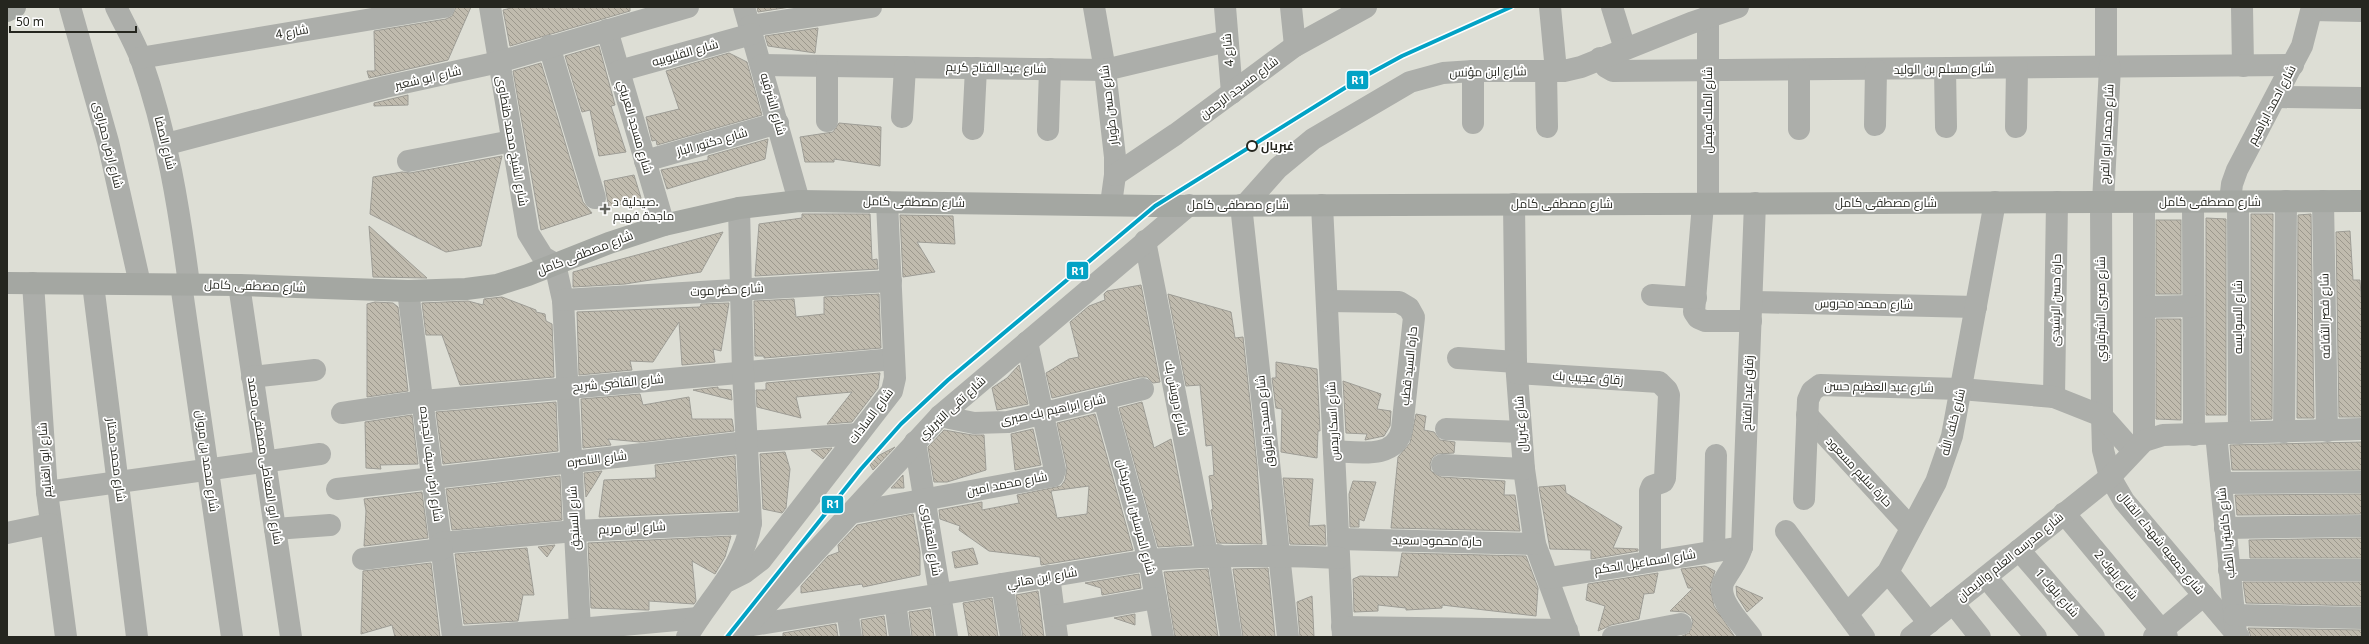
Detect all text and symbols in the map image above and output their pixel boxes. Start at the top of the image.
scale bar [10,8,136,34]
text: 50 m [16,13,44,30]
street label: شارع 4 [274,20,310,43]
street label: شارع 4 [1218,33,1237,67]
street label: شارع القليوبيه [650,35,720,70]
street label: شارع مسجد الرحمن [1196,52,1282,123]
street label: شارع عبد الفتاح كريم [945,58,1047,77]
street label: شارع مسلم بن الوليد [1894,59,1994,78]
street label: شارع ابو شعير [392,62,463,94]
street label: شارع ابن مؤنس [1449,62,1527,81]
street label: شارع احمد ابراهيم [2243,62,2300,148]
street label: شارع حسن طوبار [1095,64,1122,147]
street label: شارع الملك فيصل [1699,66,1716,154]
line badge: R1 [1346,70,1369,90]
street label: شارع الشرقيه [756,71,791,137]
text: R1 [1351,72,1365,87]
street label: شارع الشيخ محمد طنطاوى [493,74,532,208]
street label: شارع مسجد العريني [612,78,657,176]
street label: شارع محمد ابو الفرج [2095,83,2118,184]
street label: شارع ارض حمزاوى [89,100,128,190]
street label: شارع الصفا [151,114,180,171]
street label: شارع دكتور الباز [673,123,749,160]
place label: غبريال [1261,137,1294,154]
marker: غبريال [1246,140,1258,152]
street label: شارع مصطفى كامل [863,192,965,211]
place label: صيدلية د. ماجدة فهيم [613,193,674,224]
street label: شارع مصطفى كامل [2159,193,2261,210]
street label: شارع مصطفى كامل [1835,194,1937,211]
street label: شارع مصطفى كامل [1511,195,1613,212]
street label: شارع مصطفى كامل [1187,196,1289,213]
marker: صيدلية د. ماجدة فهيم [600,204,610,214]
street label: شارع مصطفى كامل [534,226,635,279]
street label: حارة حسن الرشيدى [2046,254,2065,346]
street label: شارع صبرى الشرقاوي [2092,256,2111,362]
line badge: R1 [1066,261,1089,280]
text: R1 [1071,263,1085,278]
street label: شارع قصر الثقافه [2315,273,2334,359]
street label: شارع مصطفى كامل [204,275,306,296]
street label: شارع حضر موت [690,279,764,300]
street label: شارع السوايسه [2229,280,2246,354]
street label: شارع محمد محروس [1815,294,1914,313]
street label: حارة السيد قطب [1396,326,1421,406]
street label: زقاق عبد الفتاح [1738,355,1757,431]
street label: شارع درويش بك [1161,359,1192,437]
street label: زقاق عجيب بك [1552,367,1624,388]
street label: شارع القاضي شريح [572,370,664,397]
street label: شارع تقى التبريزي [914,372,991,445]
street label: شارع مسجد زقزوق [1251,374,1278,468]
street label: شارع ابو المعاطى مصطفى محمد [244,376,287,546]
street label: شارع عبد العظيم حسن [1824,377,1934,396]
street label: شارع اسكاريدس [1322,381,1343,461]
street label: شارع السادات [844,384,897,447]
street label: شارع خلف الله [1936,387,1969,457]
street label: شارع ابراهيم بك صبرى [999,390,1107,429]
street label: شارع غبريال [1510,395,1531,453]
street label: شارع ارض سيف الجديده [416,405,447,523]
street label: شارع محمد بن مروان [192,409,223,513]
street label: شارع محمد مختار [103,416,130,503]
street label: شارع ابو الغنايم [33,422,56,498]
street label: حارة سليم مسعود [1822,433,1896,510]
street label: شارع الناصره [566,446,628,471]
street label: شارع المرسلين الامريكان [1113,457,1160,577]
street label: شارع محمد امين [965,467,1049,500]
street label: شارع السنجق [563,485,584,551]
street label: شارع جمعيه شهداء القنال [2114,487,2209,598]
street label: شارع كافيتريا الطب [2212,487,2239,579]
line badge: R1 [821,495,844,514]
text: R1 [826,496,840,511]
street label: شارع العقباوى [917,503,946,577]
street label: شارع مدرسه العلم والايمان [1953,508,2067,605]
street label: شارع ابن مريم [598,517,666,538]
street label: حارة محمود سعيد [1392,531,1482,550]
street label: شارع اسماعيل الحكم [1593,545,1697,578]
street label: شارع بلوك 2 [2091,546,2142,603]
street label: شارع ابن هاني [1005,563,1079,594]
street label: شارع بلوك 1 [2031,565,2083,621]

